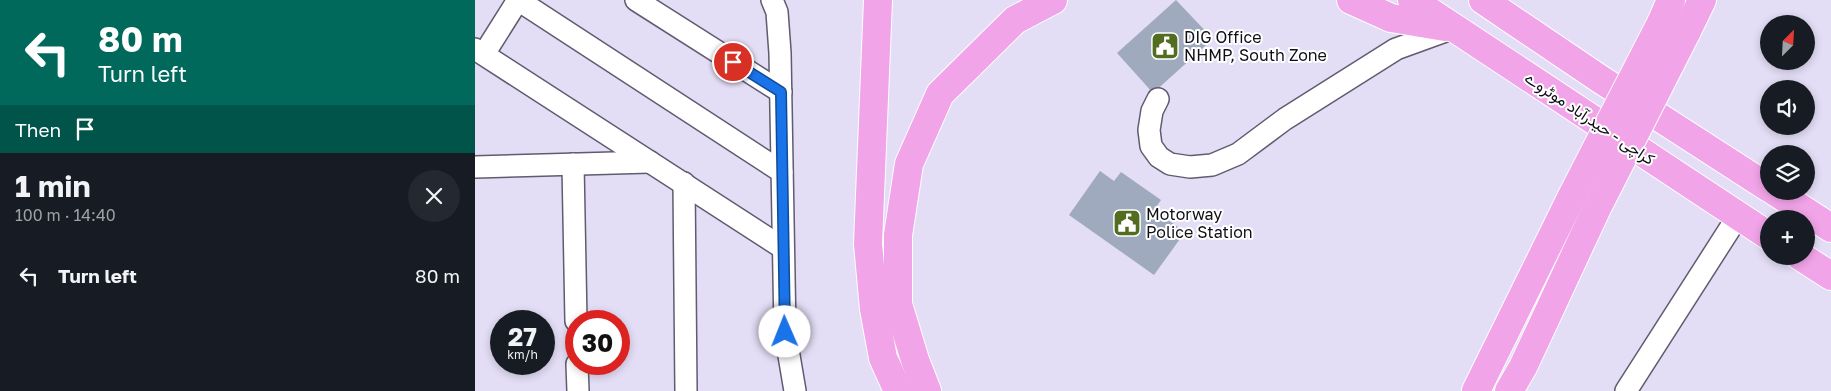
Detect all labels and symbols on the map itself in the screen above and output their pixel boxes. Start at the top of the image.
north arrow [1760,15,1815,70]
place label: DIG Office NHMP, South Zone [1184,27,1327,65]
public building icon: DIG Office NHMP, South Zone [1150,31,1180,61]
pin [712,41,754,83]
street label: کراچی - حیدرآباد موٹروے [1520,67,1659,171]
place label: Motorway Police Station [1146,204,1253,242]
public building icon: Motorway Police Station [1112,208,1142,238]
position arrow [758,305,810,357]
speed limit sign: 30 [565,310,630,375]

